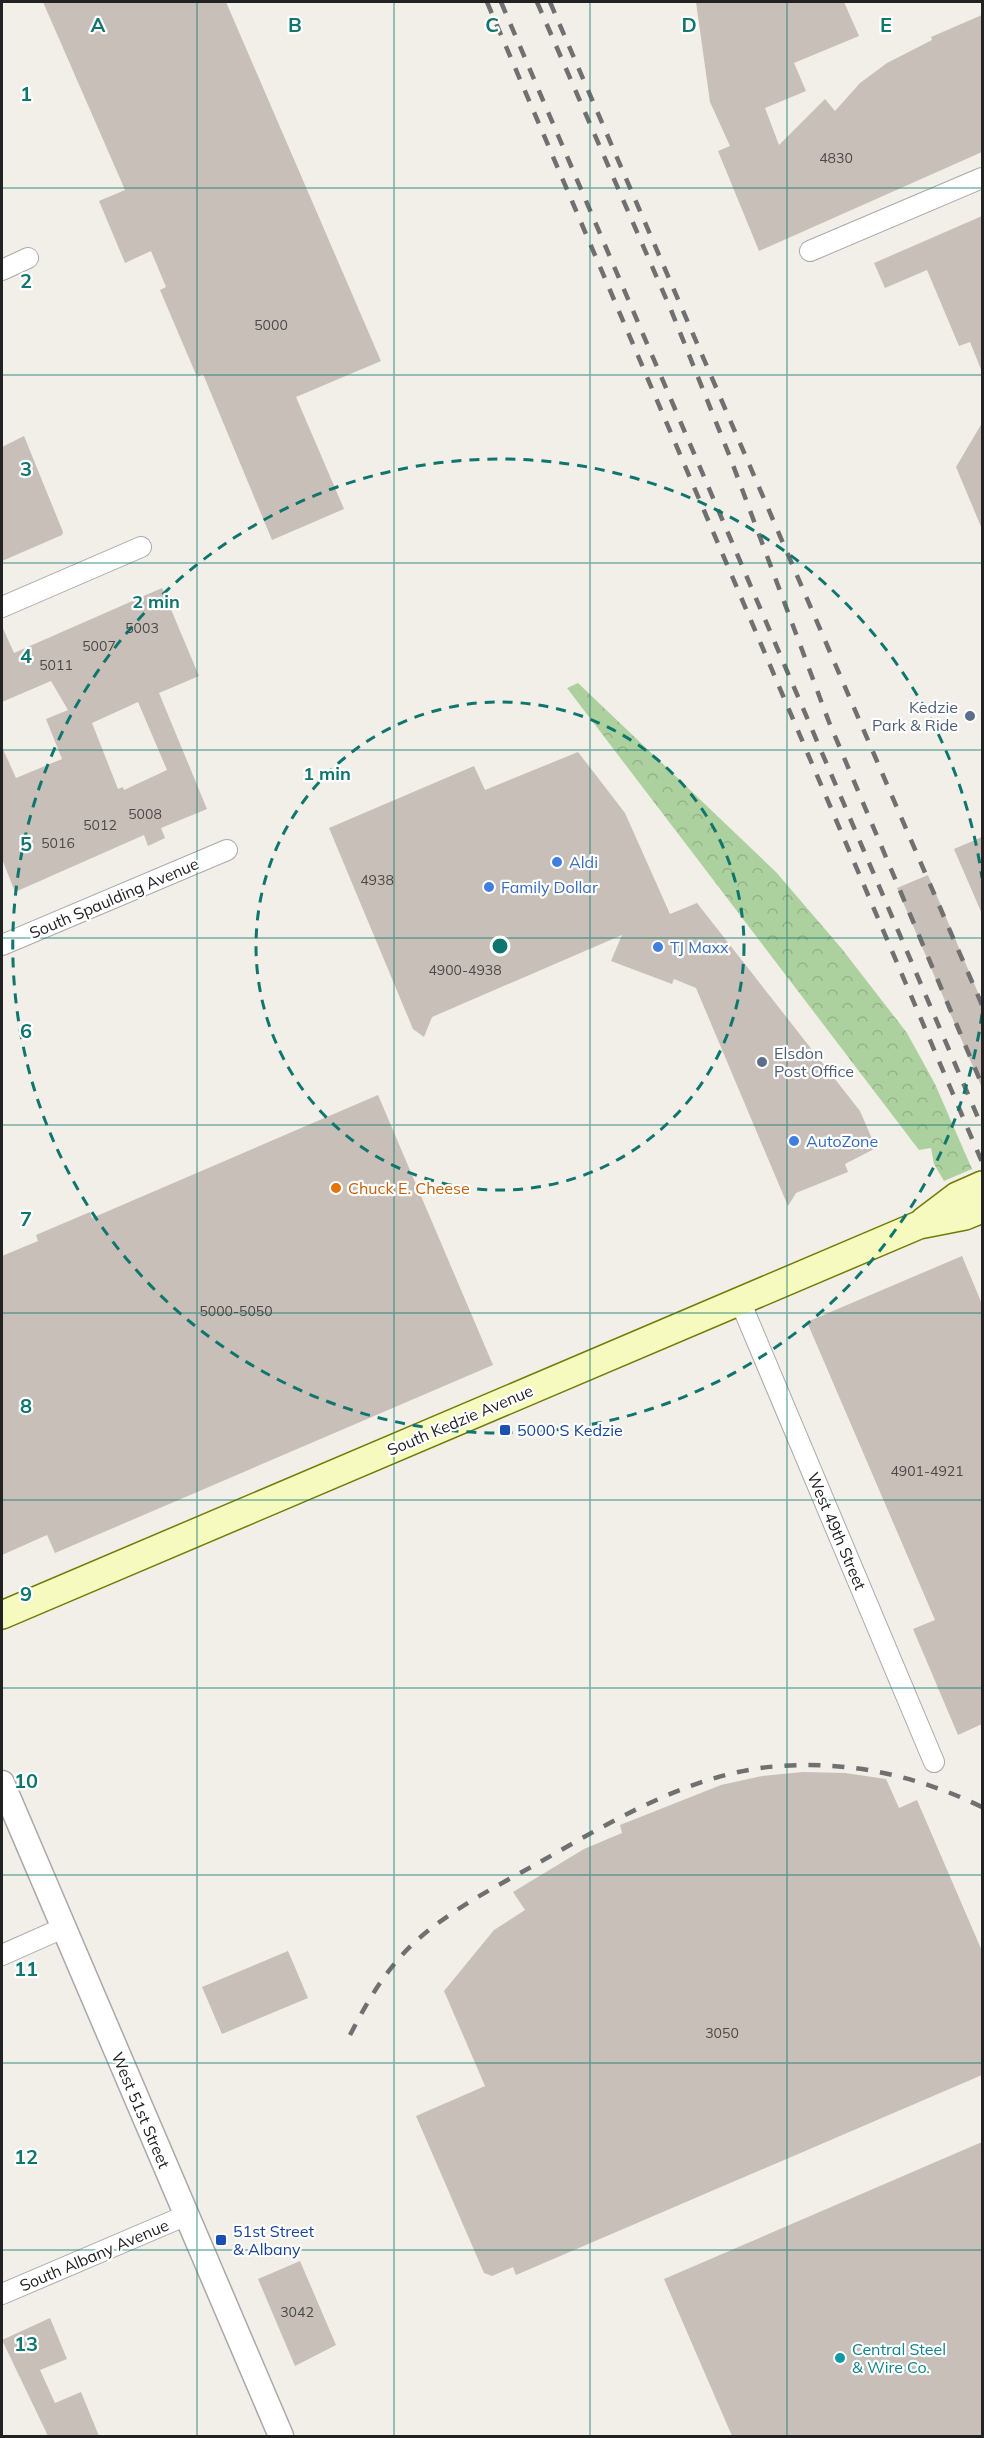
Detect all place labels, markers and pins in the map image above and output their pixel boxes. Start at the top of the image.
place label: Kedzie Park & Ride [872,697,958,735]
marker: Kedzie Park & Ride [963,709,977,723]
place label: Aldi [569,852,598,872]
marker: Aldi [550,855,564,869]
place label: Family Dollar [501,877,598,897]
marker: Family Dollar [482,880,496,894]
centre of rings [490,936,510,956]
place label: TJ Maxx [670,937,729,957]
marker: TJ Maxx [651,940,665,954]
place label: Elsdon Post Office [774,1043,854,1081]
marker: Elsdon Post Office [755,1055,769,1069]
place label: AutoZone [806,1131,878,1151]
marker: AutoZone [787,1134,801,1148]
place label: Chuck E. Cheese [348,1178,470,1198]
marker: Chuck E. Cheese [329,1181,343,1195]
place label: 5000 S Kedzie [517,1420,623,1440]
marker: 5000 S Kedzie [498,1423,512,1437]
place label: 51st Street & Albany [233,2221,314,2259]
marker: 51st Street & Albany [214,2233,228,2247]
place label: Central Steel & Wire Co. [852,2339,946,2377]
marker: Central Steel & Wire Co. [833,2351,847,2365]

